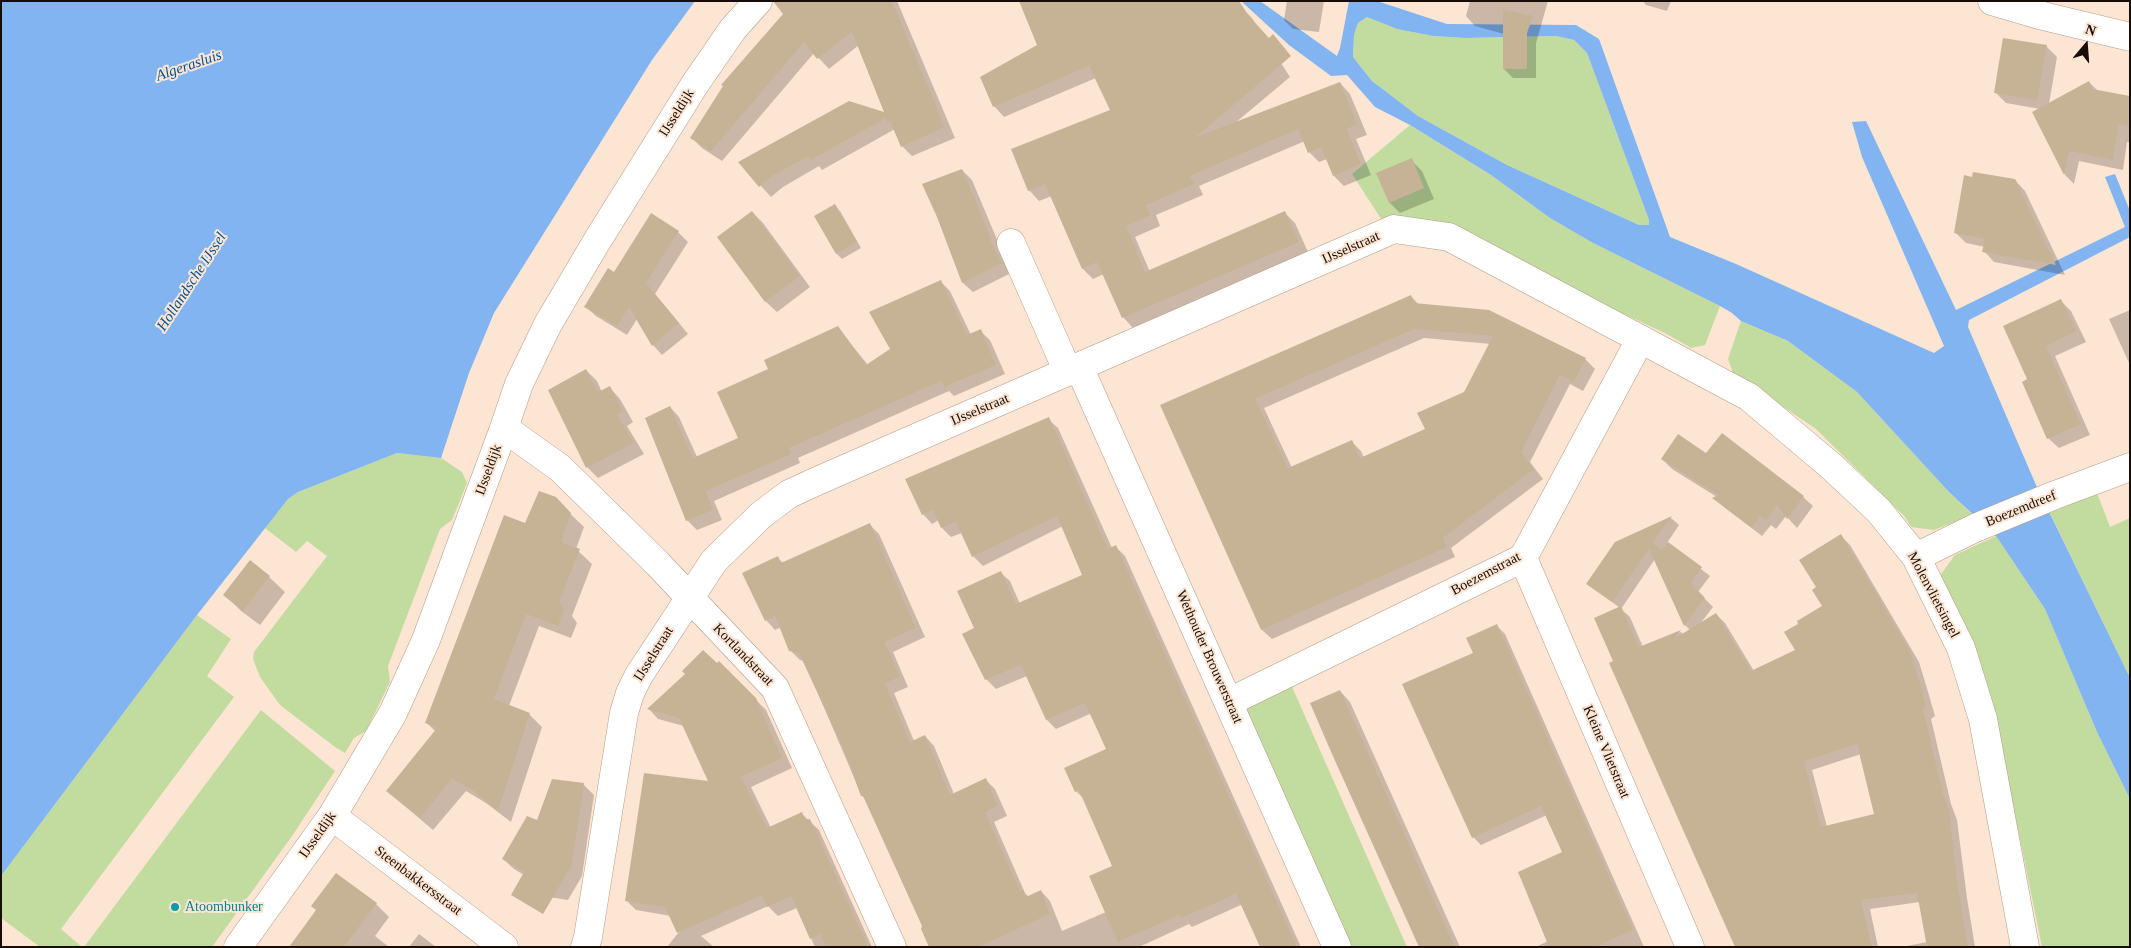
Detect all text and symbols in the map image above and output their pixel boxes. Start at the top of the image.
north arrow [2061,20,2111,70]
text: N [2084,22,2098,39]
water label: Algerasluis [154,46,224,86]
street label: IJsseldijk [656,86,698,140]
street label: IJsselstraat [1320,228,1382,268]
water label: Hollandsche IJssel [153,229,231,335]
street label: IJsselstraat [948,390,1012,430]
street label: IJsseldijk [472,442,506,498]
street label: Boezemdreef [1983,487,2059,531]
street label: Boezemstraat [1448,549,1524,599]
street label: Molenvlietsingel [1903,549,1963,641]
street label: Wethouder Brouwerstraat [1172,588,1246,726]
street label: Kortlandstraat [709,620,777,690]
street label: IJsselstraat [631,624,677,684]
street label: Kleine Vlietstraat [1579,703,1633,801]
street label: IJsseldijk [296,809,340,861]
street label: Steenbakkersstraat [371,843,465,919]
place label: Atoombunker [185,899,263,915]
marker: Atoombunker [169,901,181,913]

